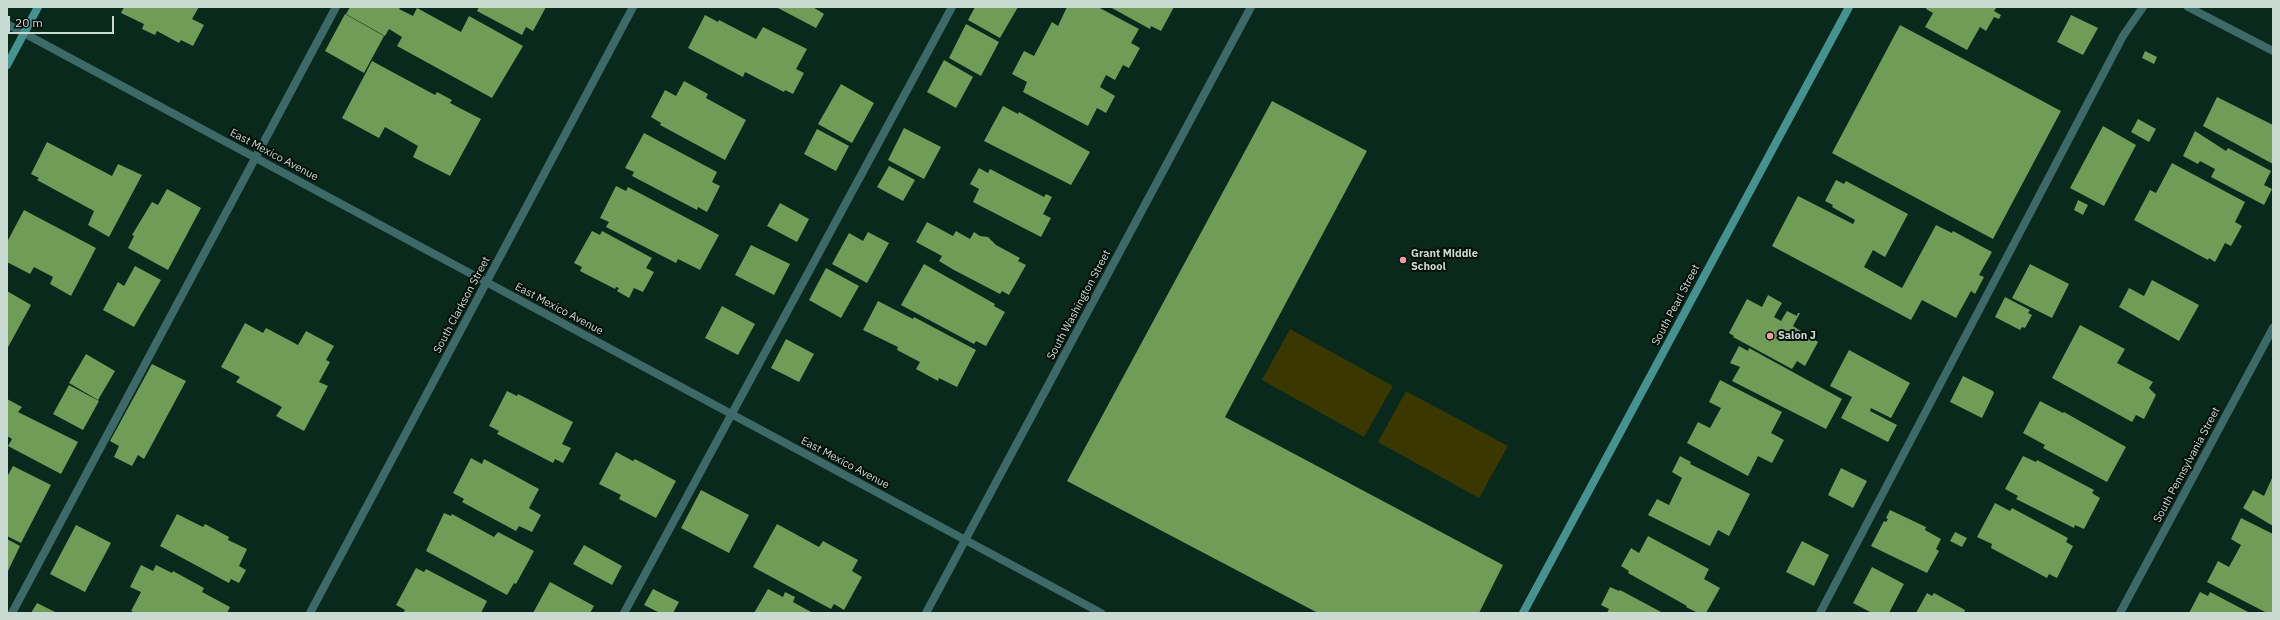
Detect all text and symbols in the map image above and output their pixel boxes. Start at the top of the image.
scale bar [10,8,116,34]
text: 20 m [15,15,43,30]
street label: East Mexico Avenue [228,126,320,184]
place label: Grant Middle School [1411,247,1478,273]
street label: South Washington Street [1044,248,1114,362]
street label: South Clarkson Street [431,254,493,356]
marker: Grant Middle School [1398,255,1408,265]
street label: South Pearl Street [1649,262,1703,348]
street label: East Mexico Avenue [513,280,605,338]
place label: Salon J [1778,329,1816,343]
marker: Salon J [1765,331,1775,341]
street label: South Pennsylvania Street [2151,405,2223,525]
street label: East Mexico Avenue [799,434,891,492]

